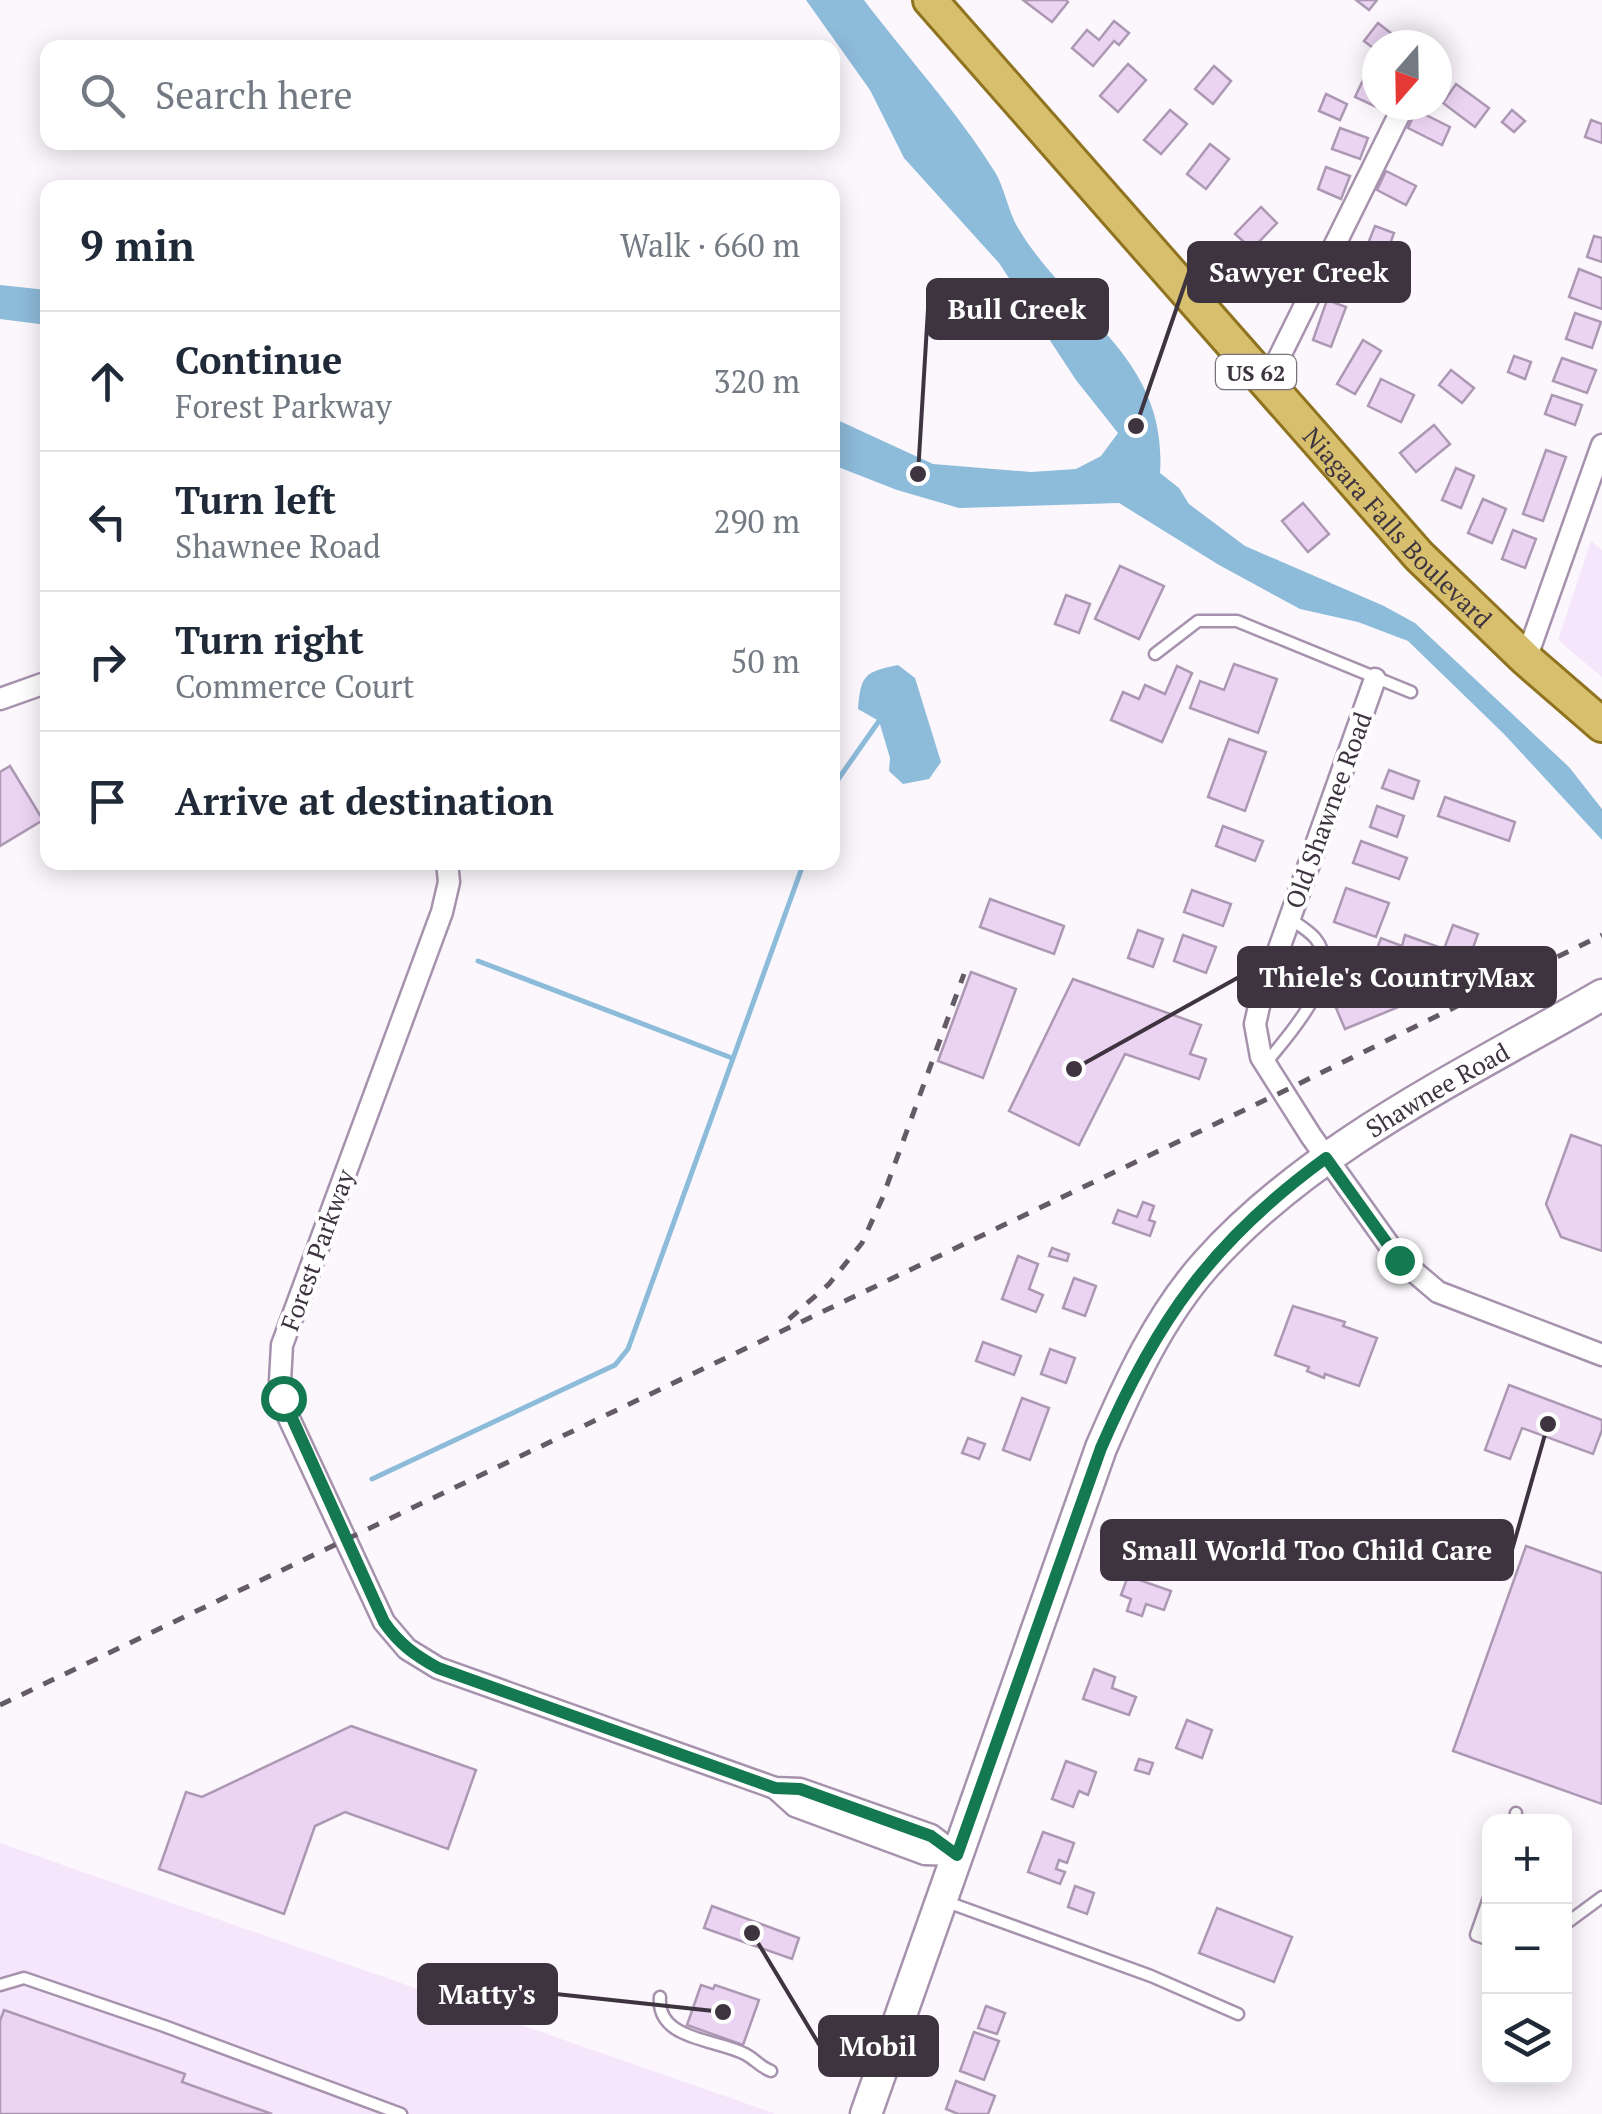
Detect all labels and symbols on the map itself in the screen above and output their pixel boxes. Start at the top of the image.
north arrow [1362,30,1452,120]
callout: Sawyer Creek [1189,243,1409,301]
text: Sawyer Creek [1209,253,1390,290]
callout: Bull Creek [928,280,1107,338]
text: Bull Creek [948,290,1087,327]
road number: US 62 [1216,355,1296,389]
street label: Niagara Falls Boulevard [1296,420,1500,635]
street label: Old Shawnee Road [1277,707,1379,913]
callout: Thiele's CountryMax [1239,948,1555,1006]
text: Thiele's CountryMax [1259,958,1535,995]
street label: Shawnee Road [1359,1034,1515,1144]
street label: Forest Parkway [273,1165,362,1335]
route end [1377,1238,1423,1284]
route start [261,1376,307,1422]
callout: Small World Too Child Care [1102,1521,1512,1579]
text: Small World Too Child Care [1122,1531,1492,1568]
callout: Matty's [419,1965,556,2023]
text: Matty's [438,1975,536,2012]
callout: Mobil [820,2017,937,2075]
text: Mobil [839,2027,917,2064]

